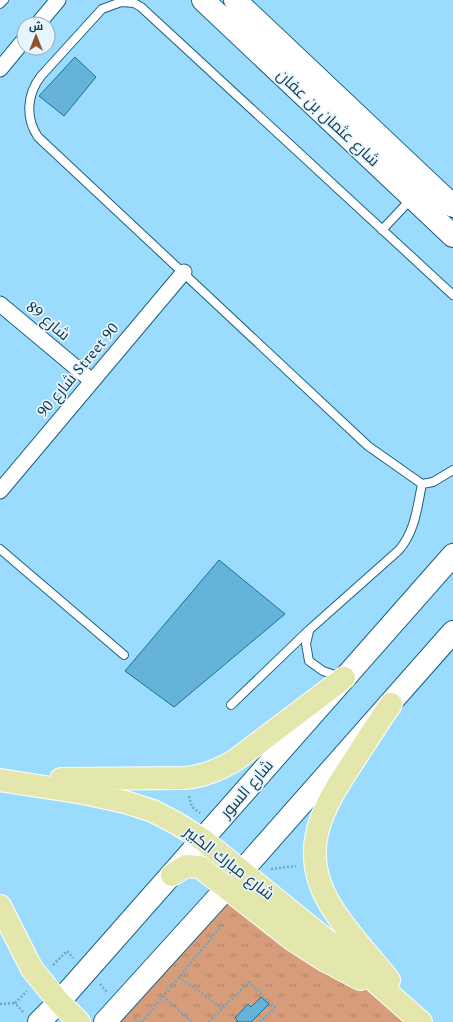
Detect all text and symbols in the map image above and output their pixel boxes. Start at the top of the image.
north arrow [16,16,56,56]
text: ش [29,18,43,35]
street label: شارع عثمان بن عفان [271,64,385,172]
street label: شارع 89 [21,295,75,347]
street label: شارع 90 Street 90 [31,317,125,423]
street label: شارع السور [214,754,279,824]
street label: شارع مبارك الكبير [178,819,279,906]

